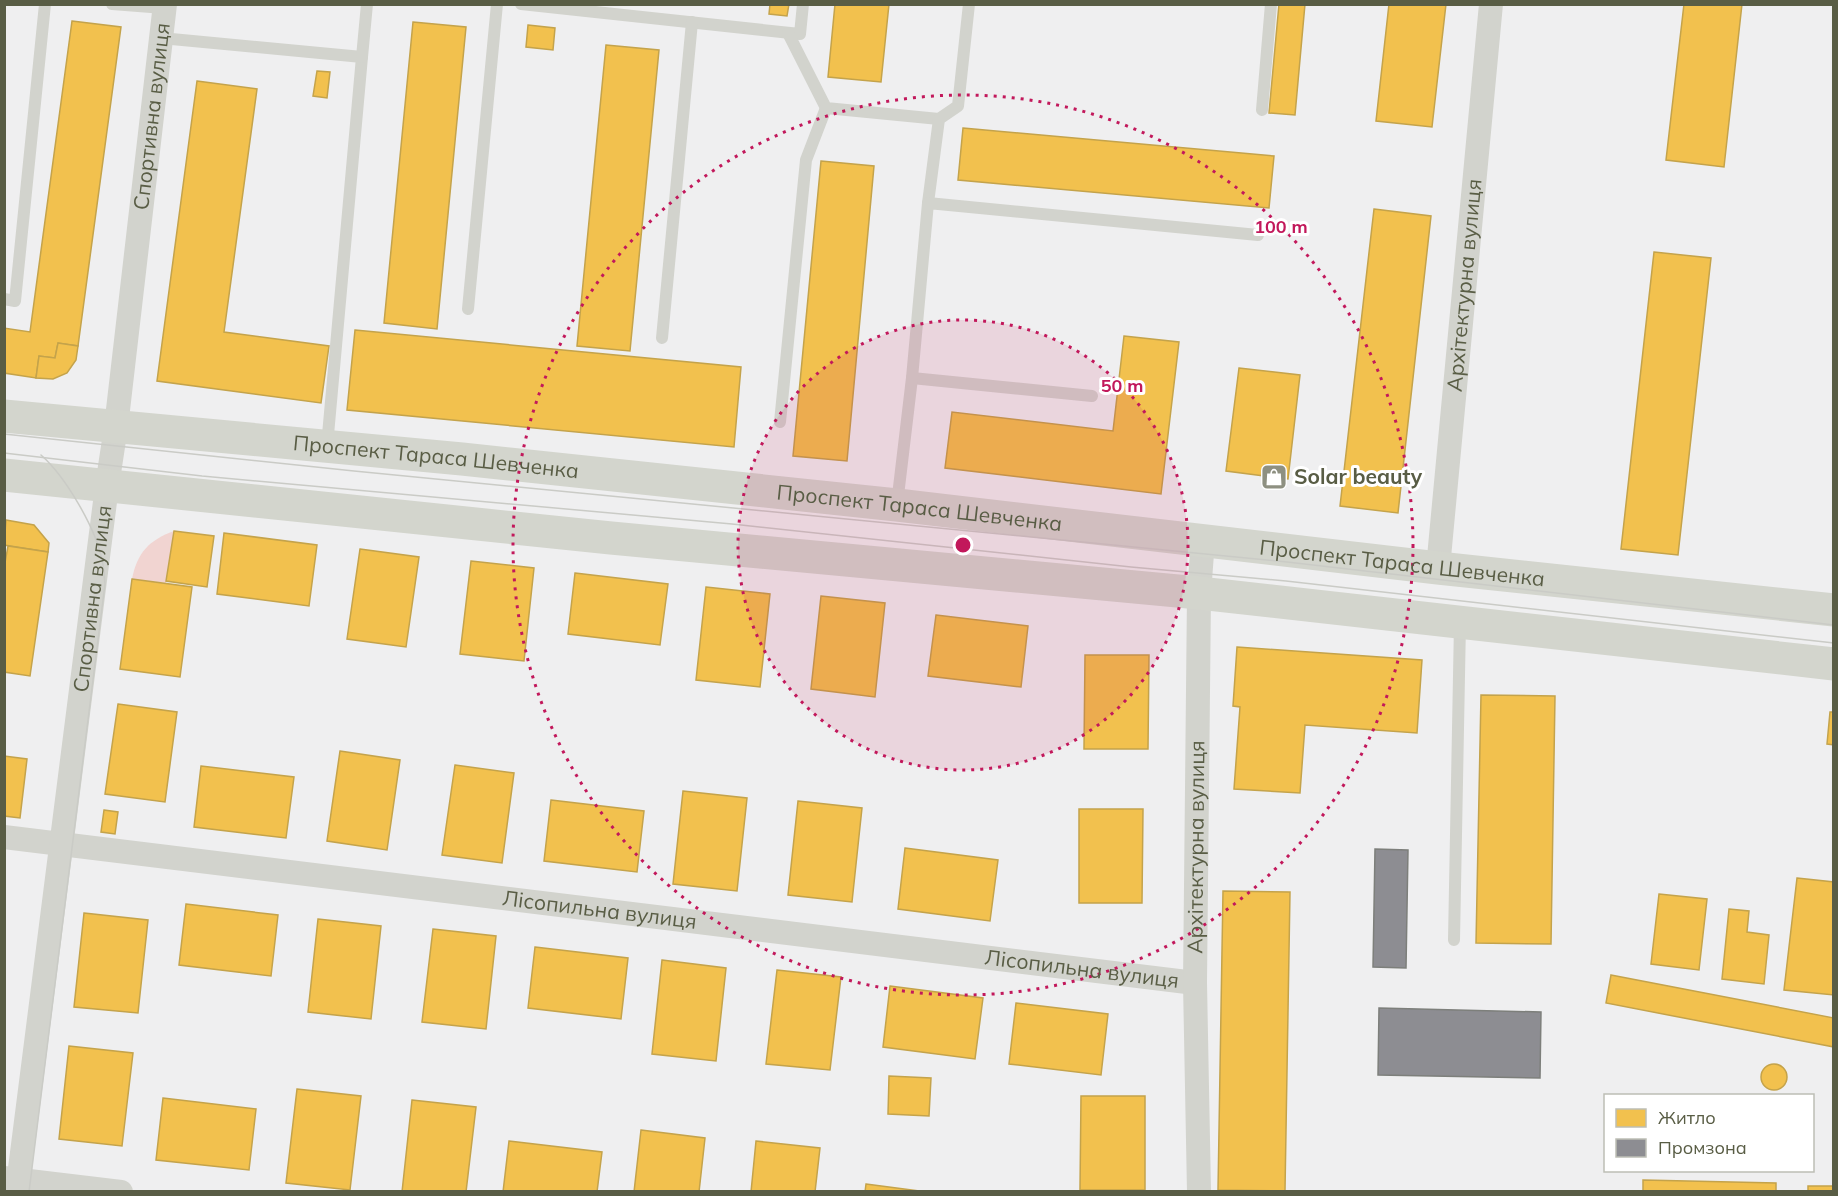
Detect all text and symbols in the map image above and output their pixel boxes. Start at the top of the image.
street label: Спортивна вулиця [127,21,175,211]
street label: Архітектурна вулиця [1441,178,1487,393]
text: 100 m [1254,215,1308,238]
text: 50 m [1101,374,1143,397]
street label: Проспект Тараса Шевченка [292,429,580,483]
shop icon: Solar beauty [1259,462,1289,492]
place label: Solar beauty [1294,463,1423,489]
street label: Проспект Тараса Шевченка [776,478,1064,536]
street label: Спортивна вулиця [67,504,116,694]
street label: Проспект Тараса Шевченка [1258,533,1546,591]
centre of rings [953,535,973,555]
street label: Архітектурна вулиця [1181,740,1209,954]
street label: Лісопильна вулиця [501,884,698,934]
street label: Лісопильна вулиця [983,943,1181,993]
legend [1604,1094,1814,1172]
text: Житло [1658,1106,1716,1129]
text: Промзона [1658,1136,1747,1159]

